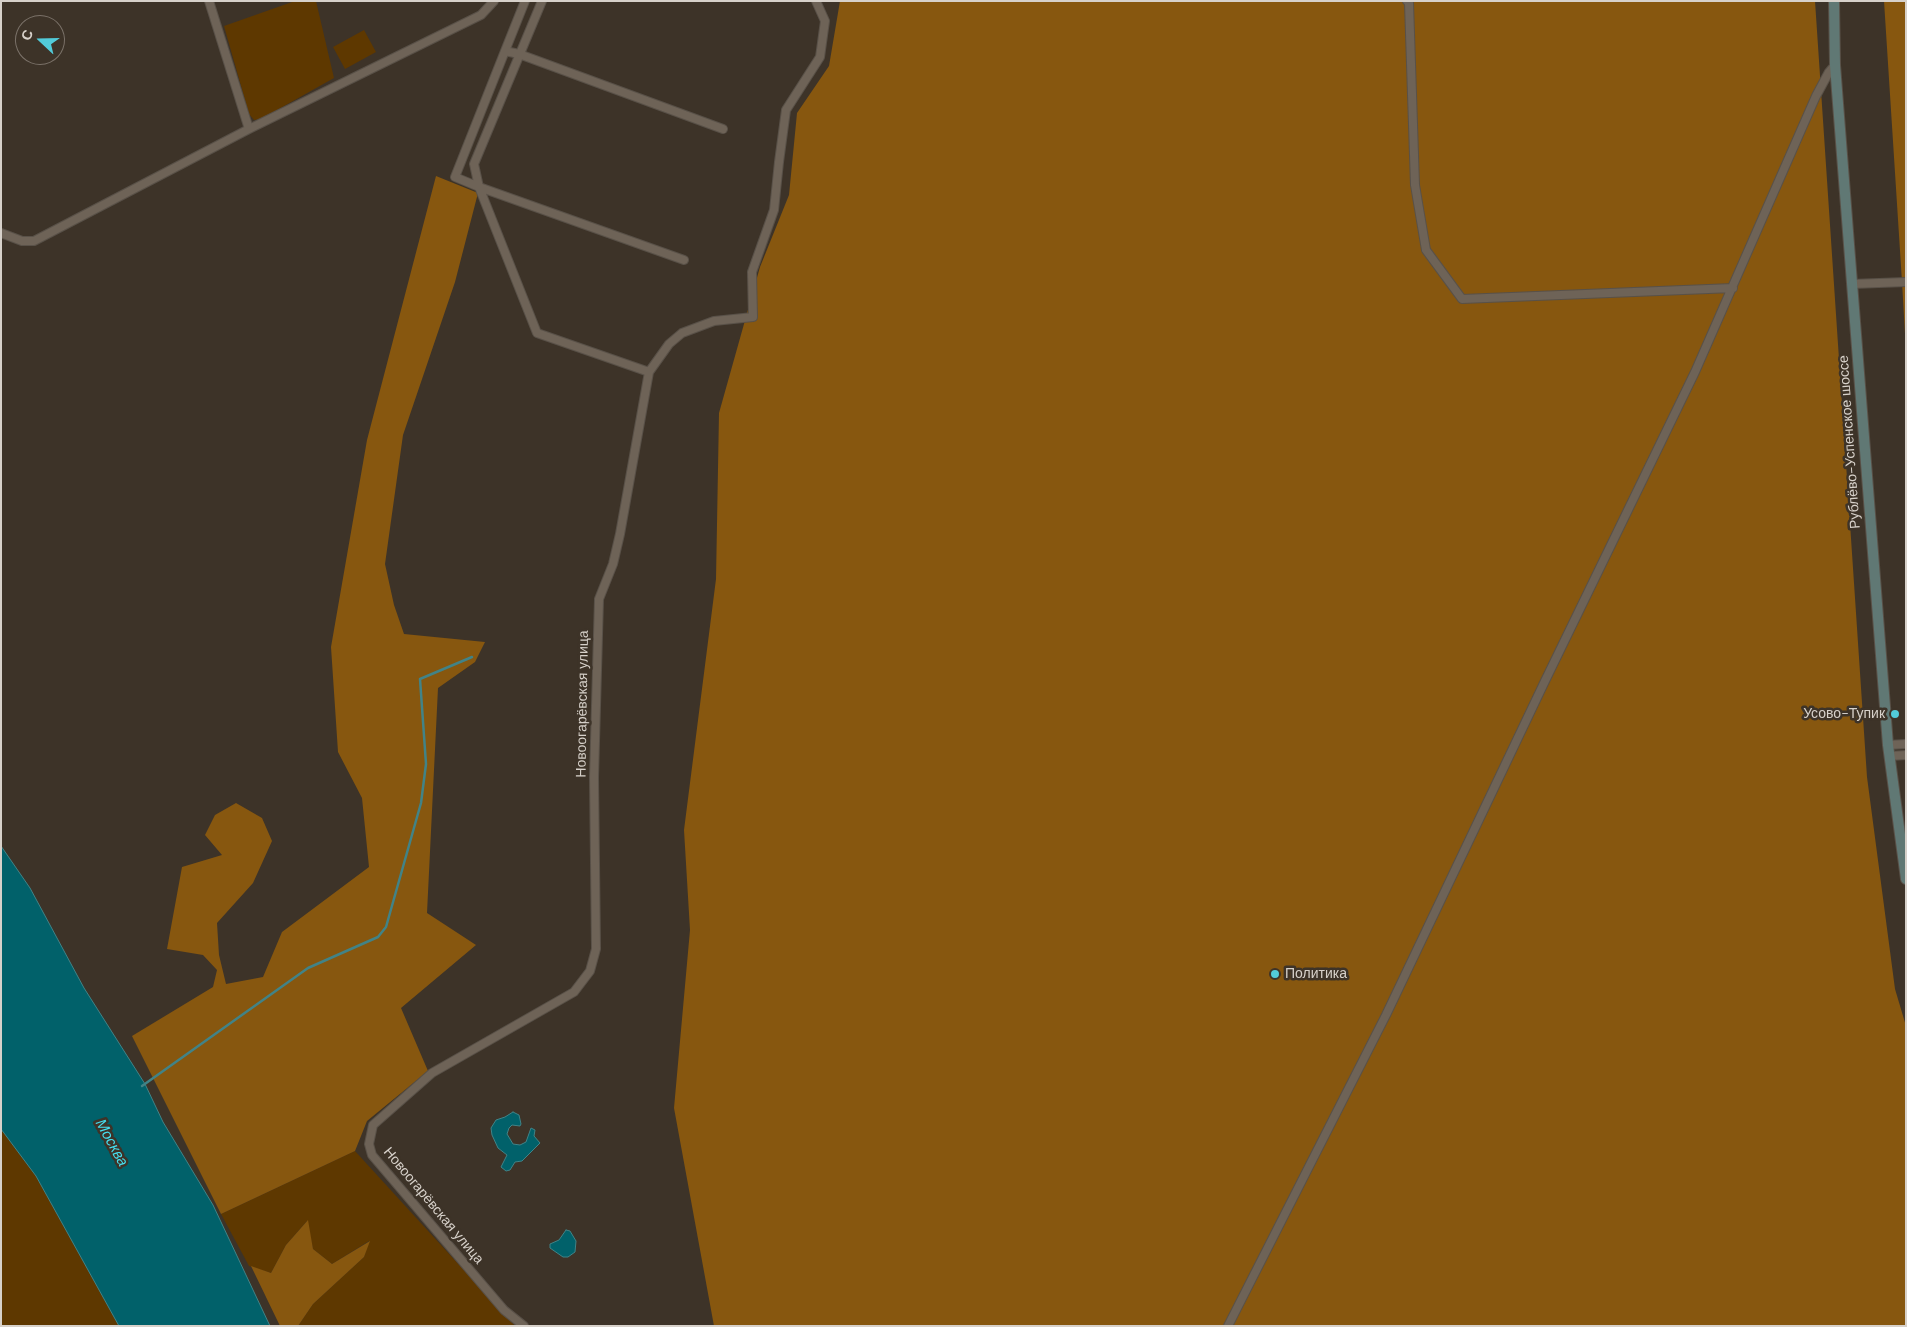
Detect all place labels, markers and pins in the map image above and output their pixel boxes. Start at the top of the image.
place label: Усово-Тупик [1803,706,1885,722]
marker: Усово-Тупик [1889,708,1901,720]
place label: Политика [1285,966,1347,982]
marker: Политика [1269,968,1281,980]

